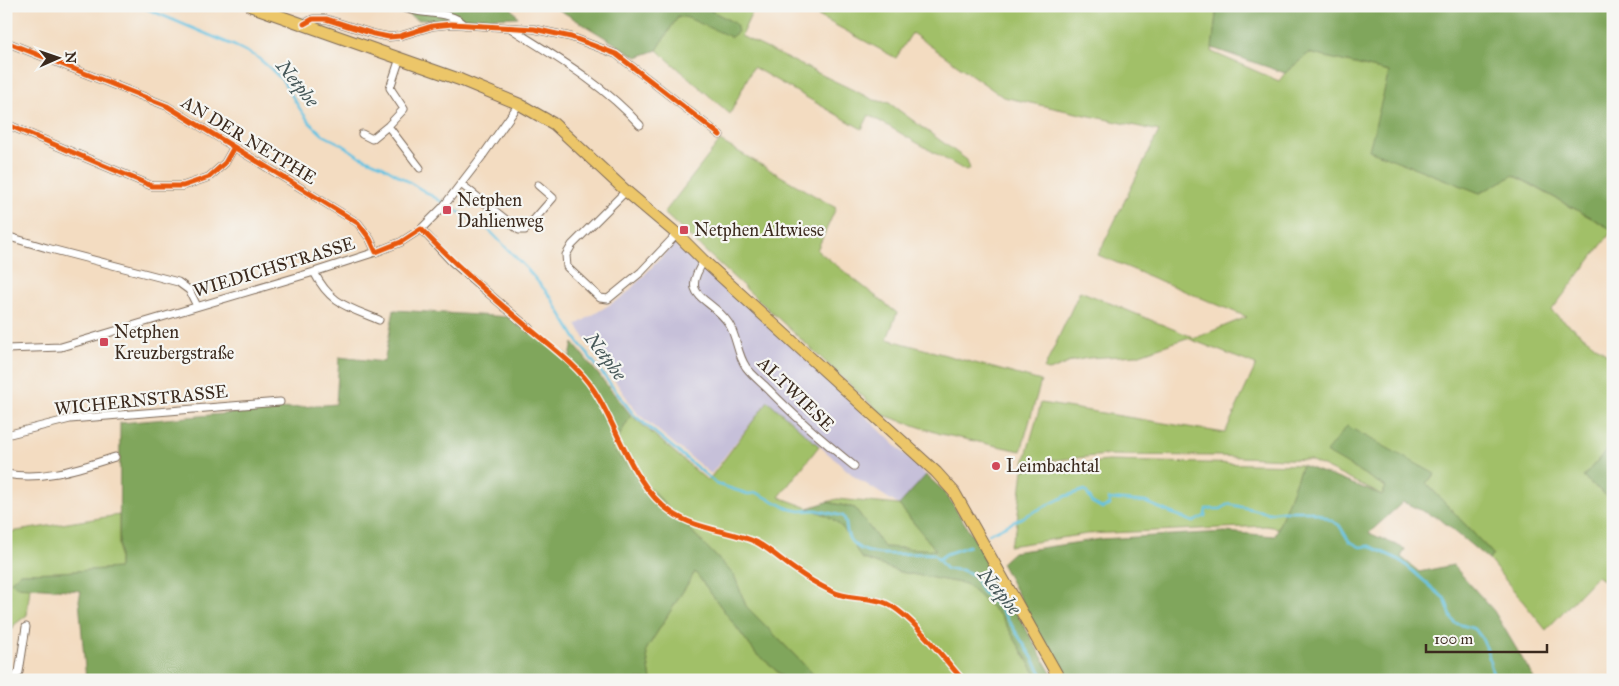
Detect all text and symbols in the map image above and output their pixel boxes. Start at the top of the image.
north arrow [32,32,82,82]
text: N [62,51,79,64]
water label: Netphe [270,54,324,113]
street label: AN DER NETPHE [176,90,321,189]
place label: Netphen Dahlienweg [457,189,544,233]
marker: Netphen Dahlienweg [441,204,453,216]
place label: Netphen Altwiese [694,219,824,241]
marker: Netphen Altwiese [678,224,690,236]
street label: WIEDICHSTRASSE [190,232,358,302]
place label: Netphen Kreuzbergstraße [114,321,234,365]
water label: Netphe [579,327,632,386]
marker: Netphen Kreuzbergstraße [98,336,110,348]
street label: ALTWIESE [752,351,839,436]
street label: WICHERNSTRASSE [53,380,229,420]
place label: Leimbachtal [1006,455,1100,477]
marker: Leimbachtal [990,460,1002,472]
water label: Netphe [972,562,1026,621]
scale bar [1426,621,1548,653]
text: 100 m [1434,630,1474,648]

